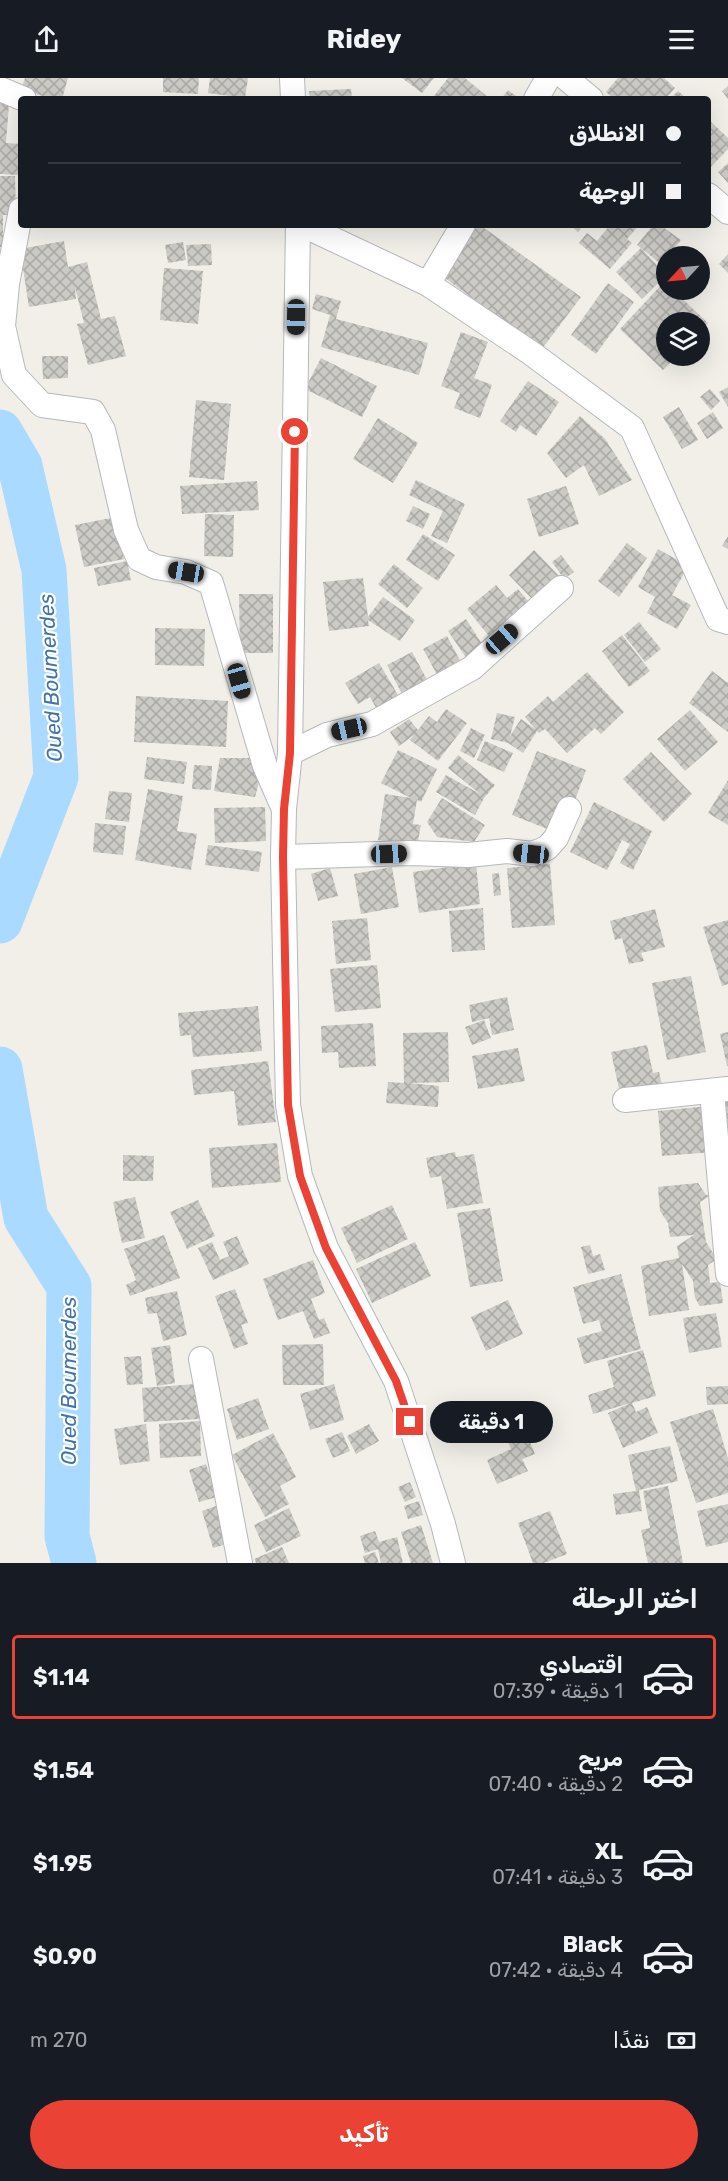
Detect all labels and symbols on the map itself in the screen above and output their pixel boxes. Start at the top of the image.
north arrow [656,246,710,300]
car [287,299,305,335]
route start [281,418,308,445]
car [167,560,205,584]
water label: Oued Boumerdes [33,593,67,763]
car [483,620,521,658]
car [225,661,253,701]
car [329,716,369,742]
car [512,843,550,865]
car [371,844,407,864]
water label: Oued Boumerdes [56,1297,81,1465]
callout: 1 دقيقة [431,1401,554,1443]
route end [396,1408,423,1435]

